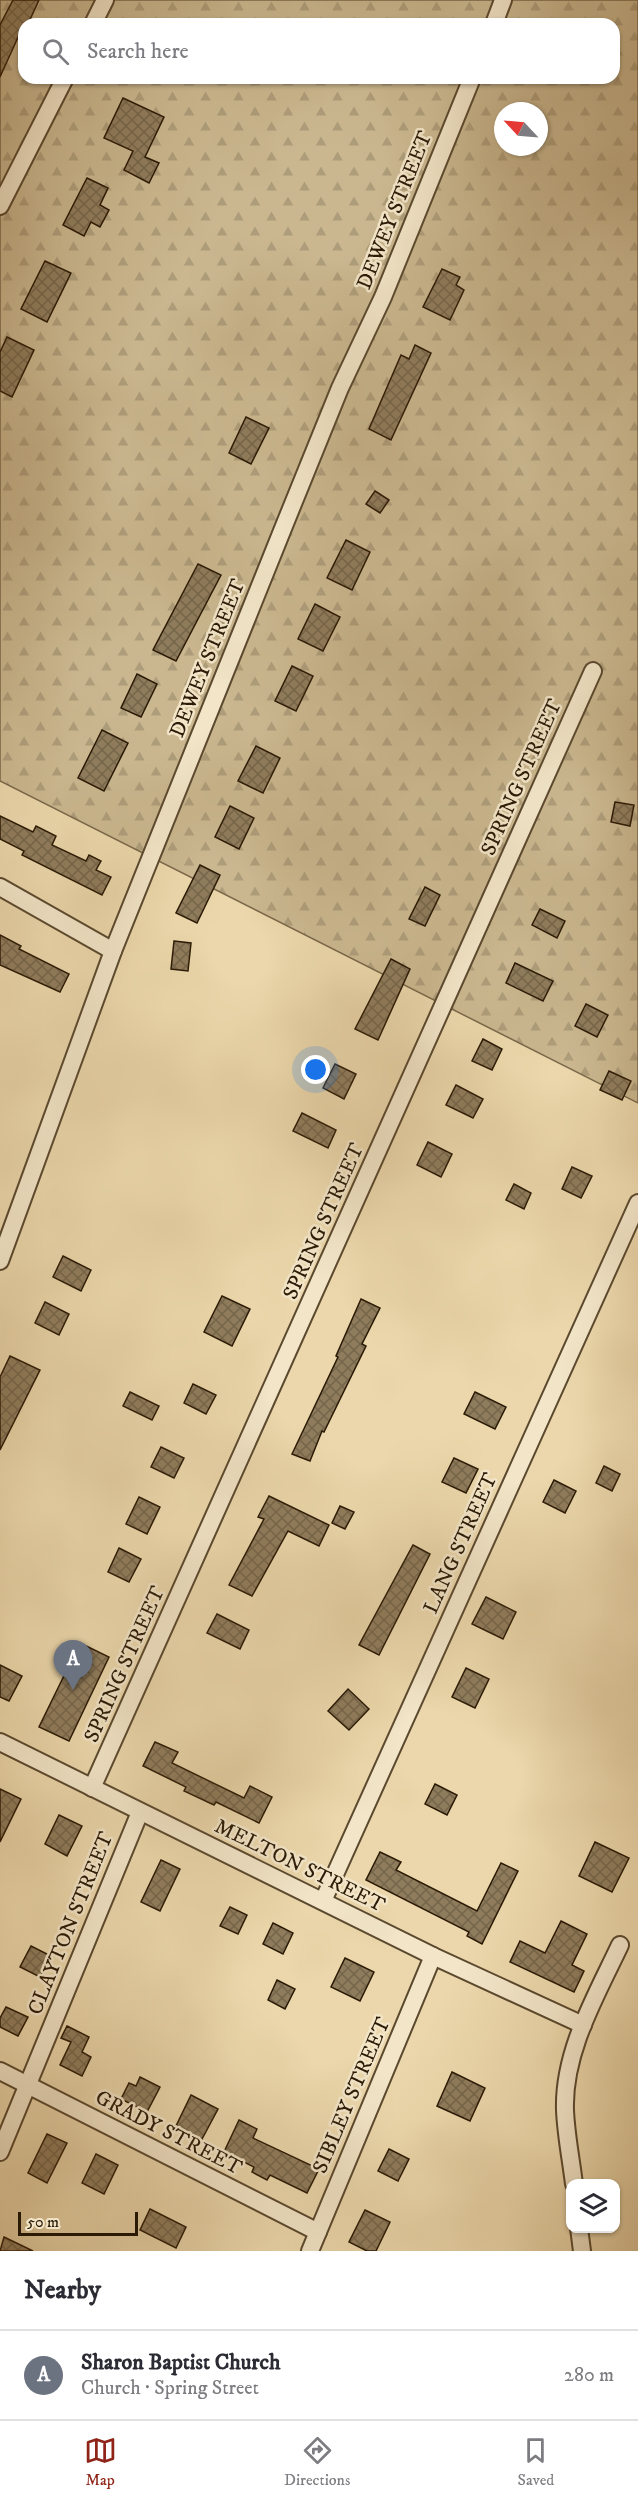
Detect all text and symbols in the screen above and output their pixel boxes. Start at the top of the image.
search box [18,18,620,84]
icon: search [39,35,72,68]
text: Search here [87,38,189,65]
north arrow [494,102,548,156]
street label: DEWEY STREET [351,127,439,293]
street label: DEWEY STREET [164,575,252,741]
street label: SPRING STREET [476,695,568,860]
your location [301,1055,330,1084]
street label: SPRING STREET [278,1139,370,1304]
street label: LANG STREET [418,1469,504,1618]
street label: SPRING STREET [79,1582,171,1747]
pin: A [54,1640,92,1690]
street label: MELTON STREET [210,1813,389,1918]
street label: CLAYTON STREET [22,1828,120,2019]
street label: SIBLEY STREET [307,2013,397,2177]
street label: GRADY STREET [91,2085,246,2181]
map controls [566,2179,620,2233]
button: layers [566,2179,620,2233]
scale bar [18,2209,138,2236]
text: 50 m [27,2212,59,2232]
text: Nearby [24,2274,101,2307]
text: Sharon Baptist Church [81,2349,280,2376]
text: A [37,2363,50,2388]
text: 280 m [564,2363,614,2388]
text: Church · Spring Street [81,2376,259,2401]
tab: Map [84,2434,117,2490]
tab: Directions [284,2434,350,2490]
tab: Saved [518,2434,554,2490]

